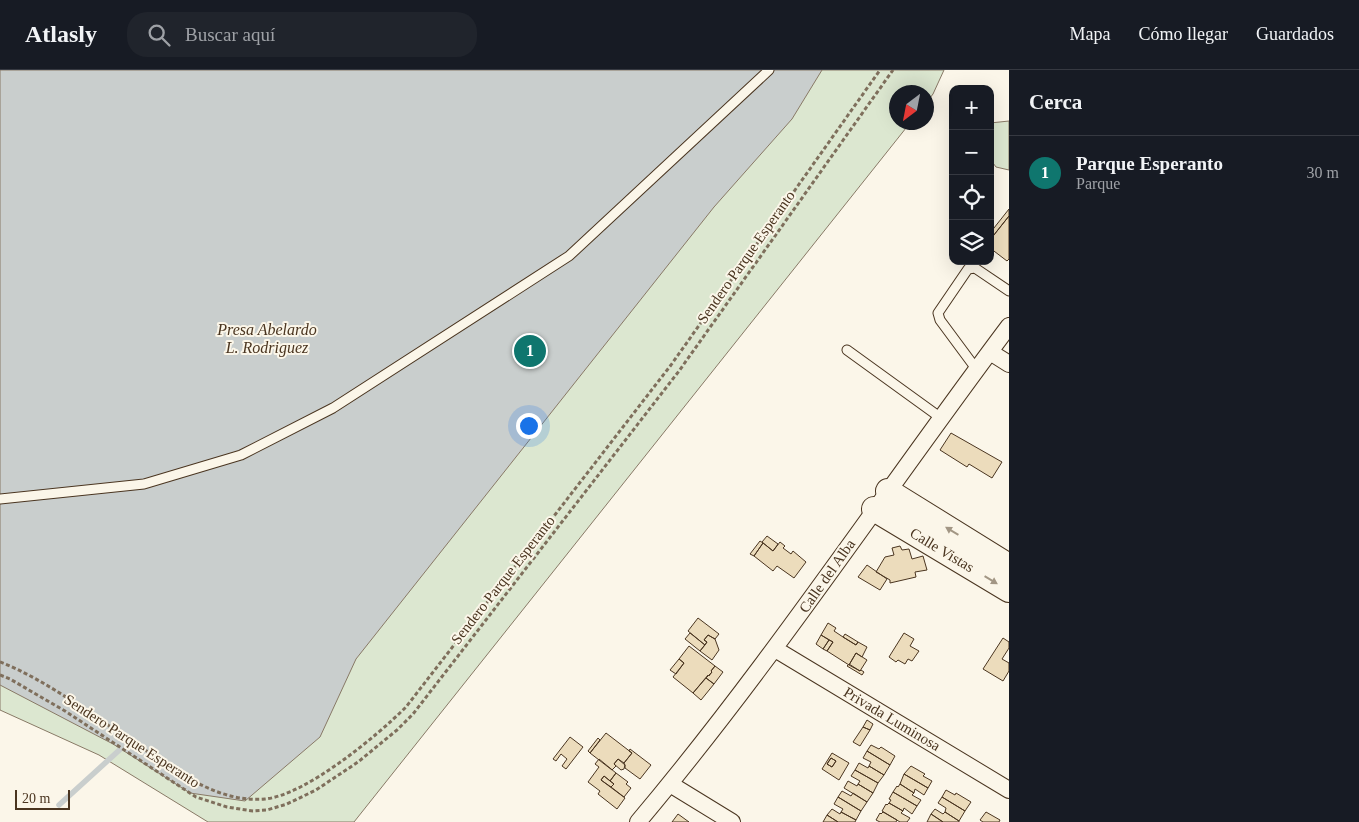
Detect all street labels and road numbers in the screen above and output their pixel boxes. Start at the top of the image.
street label: Sendero Parque Esperanto [694,188,798,326]
street label: Sendero Parque Esperanto [448,513,558,647]
street label: Calle Vistas [907,525,977,575]
street label: Calle del Alba [796,536,858,616]
street label: Privada Luminosa [841,684,943,754]
street label: Sendero Parque Esperanto [61,691,203,791]

